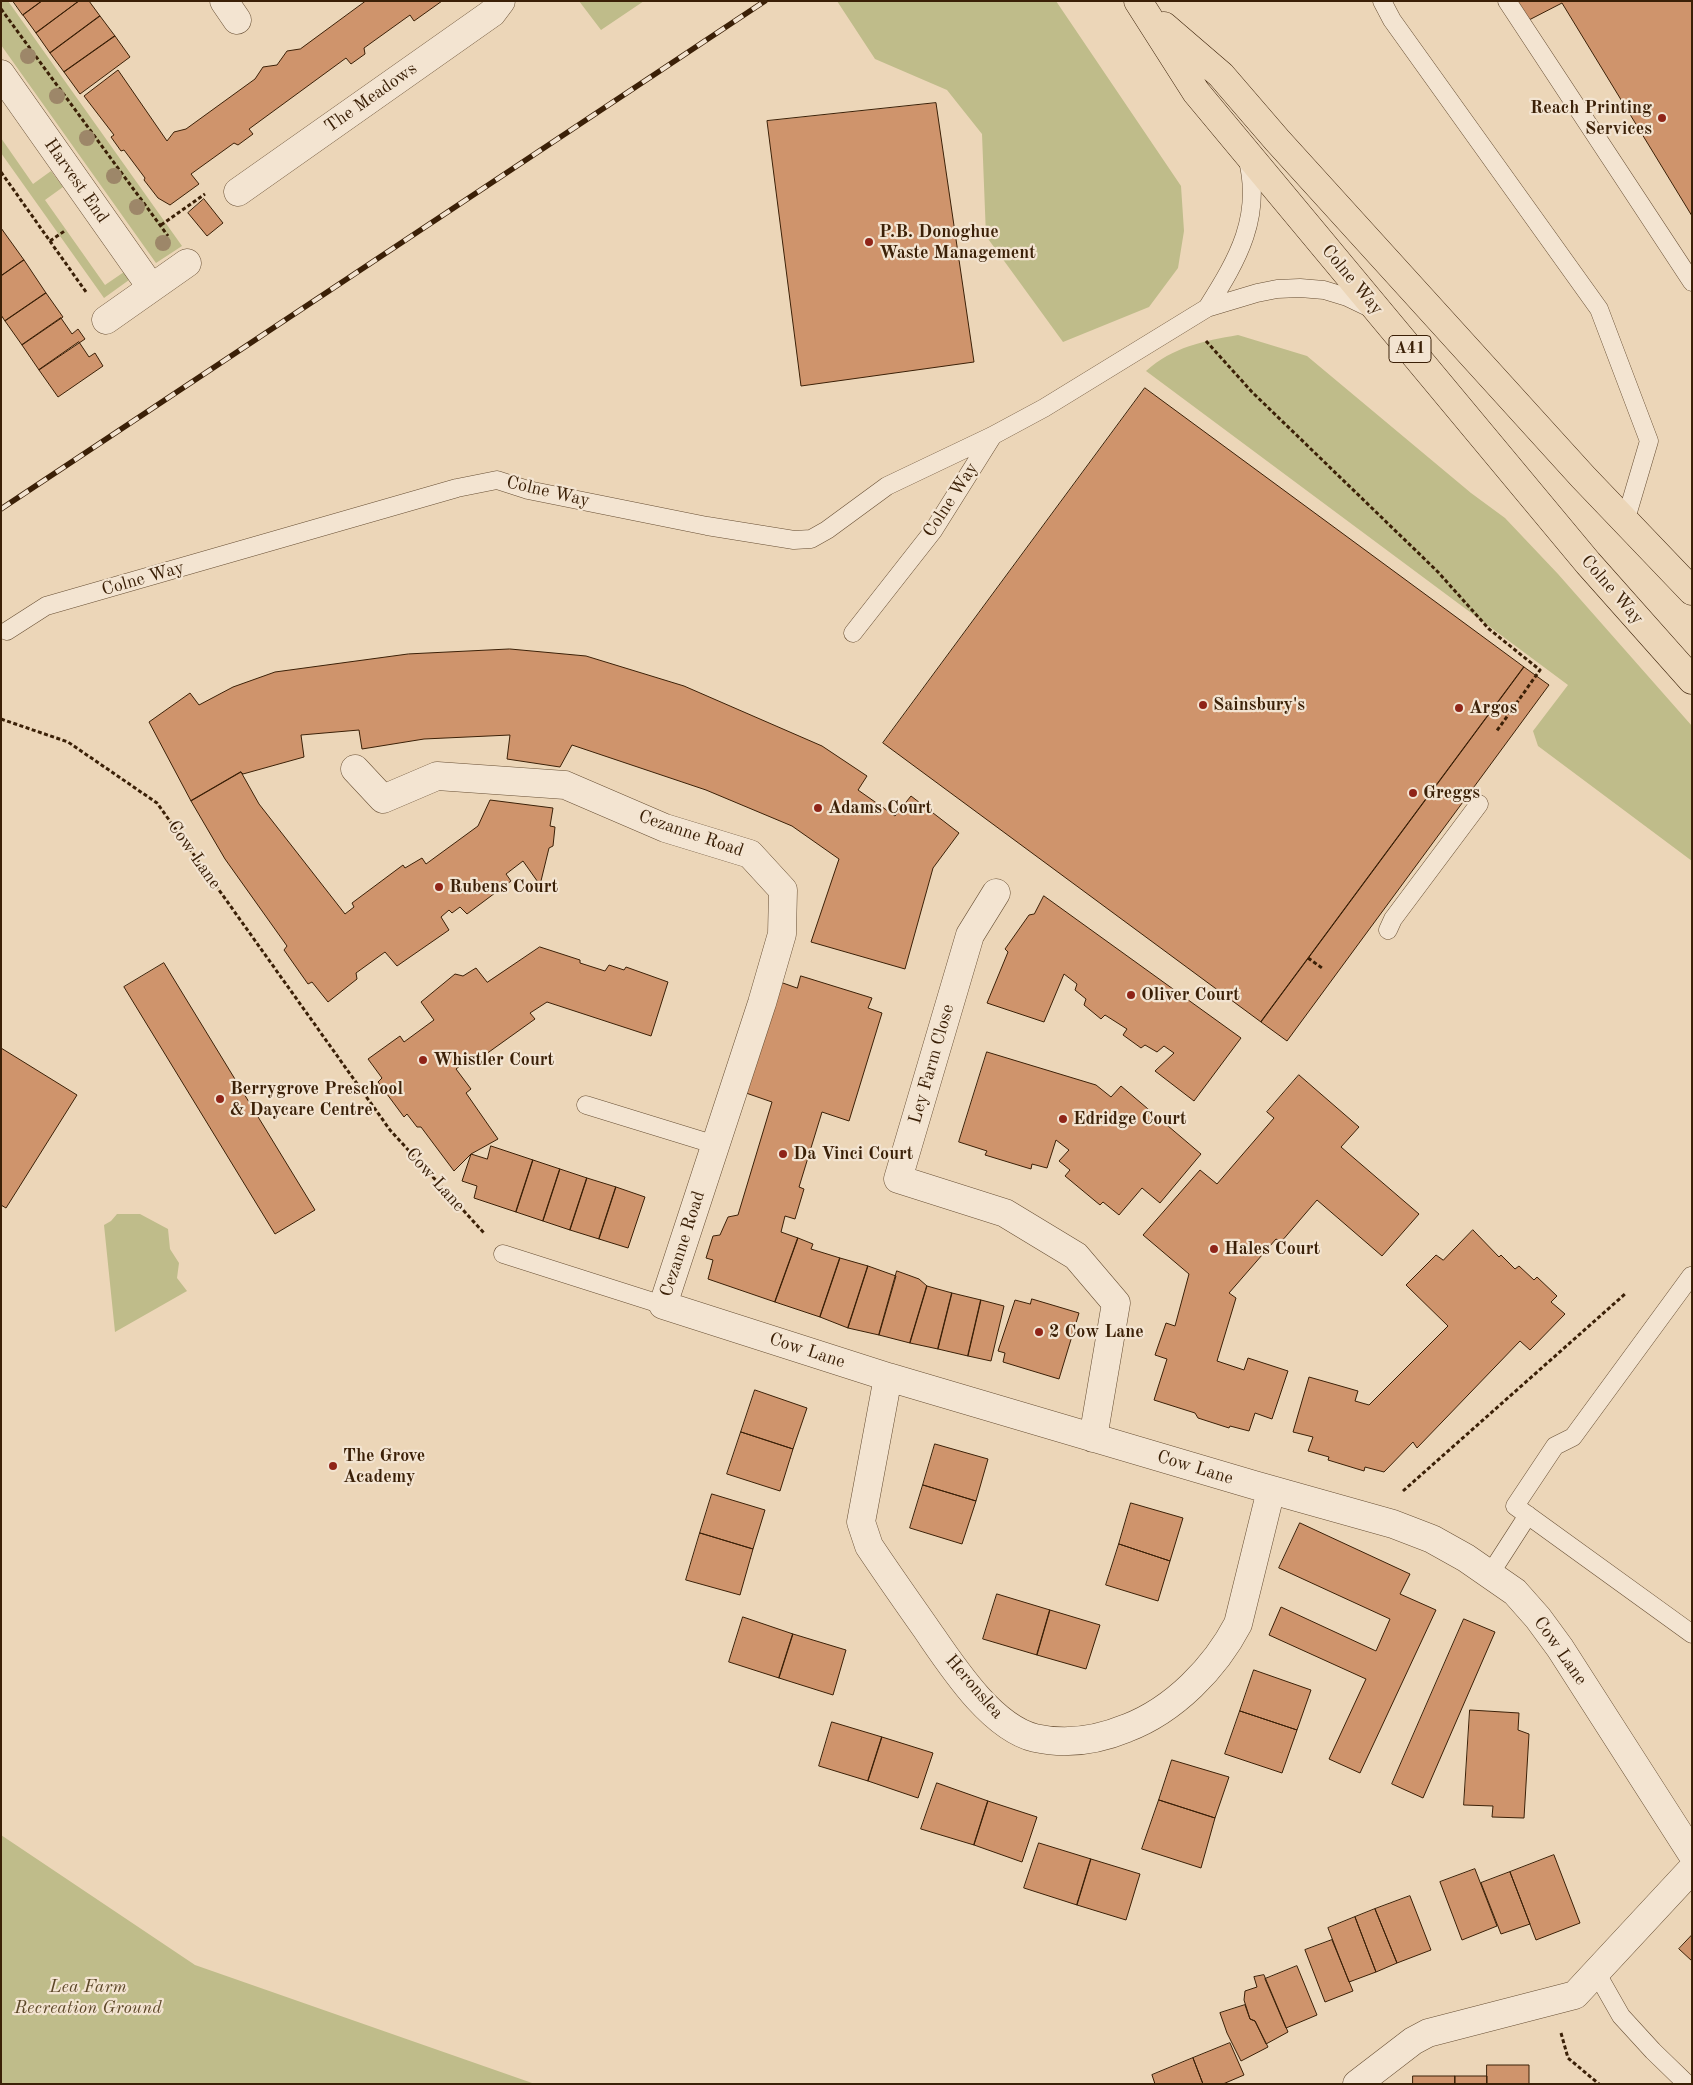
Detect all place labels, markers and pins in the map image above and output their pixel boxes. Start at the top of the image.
place label: Reach Printing Services [1530,97,1652,140]
marker: Reach Printing Services [1656,112,1668,124]
place label: P.B. Donoghue Waste Management [879,221,1036,264]
marker: P.B. Donoghue Waste Management [863,236,875,248]
place label: Sainsbury's [1213,694,1305,716]
place label: Argos [1469,697,1517,719]
marker: Sainsbury's [1197,699,1209,711]
marker: Argos [1453,702,1465,714]
place label: Greggs [1423,782,1480,804]
marker: Greggs [1407,787,1419,799]
place label: Adams Court [828,797,932,819]
marker: Adams Court [812,802,824,814]
place label: Rubens Court [449,876,558,898]
marker: Rubens Court [433,881,445,893]
place label: Oliver Court [1141,984,1240,1006]
marker: Oliver Court [1125,989,1137,1001]
place label: Whistler Court [433,1049,554,1071]
marker: Whistler Court [417,1054,429,1066]
place label: Berrygrove Preschool & Daycare Centre [230,1078,403,1120]
marker: Berrygrove Preschool & Daycare Centre [214,1093,226,1105]
place label: Edridge Court [1073,1108,1187,1130]
marker: Edridge Court [1057,1113,1069,1125]
place label: Da Vinci Court [793,1143,913,1165]
marker: Da Vinci Court [777,1148,789,1160]
place label: Hales Court [1224,1238,1320,1260]
marker: Hales Court [1208,1243,1220,1255]
place label: 2 Cow Lane [1049,1321,1144,1343]
marker: 2 Cow Lane [1033,1326,1045,1338]
place label: The Grove Academy [343,1445,425,1488]
marker: The Grove Academy [327,1460,339,1472]

